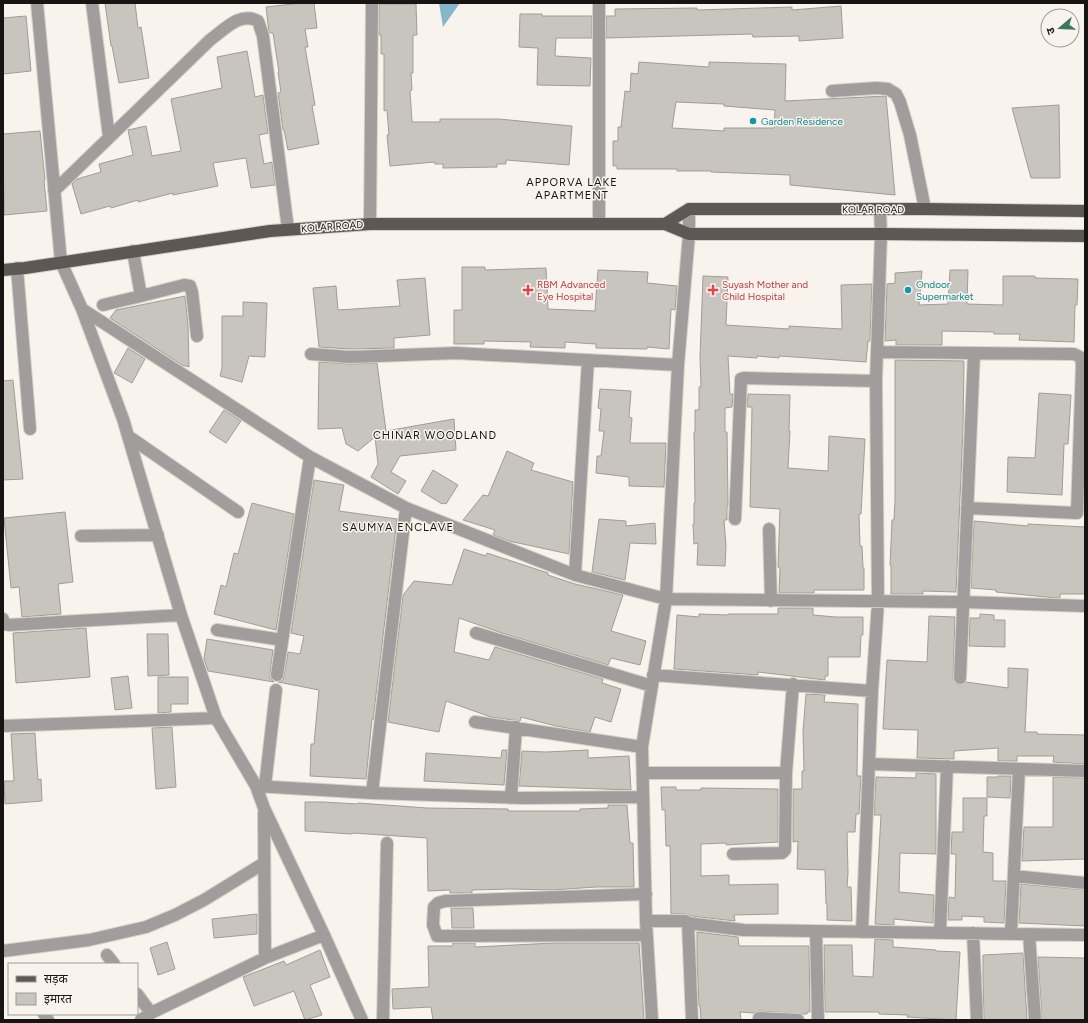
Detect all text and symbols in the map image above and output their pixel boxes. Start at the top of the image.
north arrow [1040,8,1080,48]
text: उ [1044,25,1058,36]
place label: Garden Residence [761,115,843,128]
marker: Garden Residence [748,116,758,126]
district label: APPORVA LAKE APARTMENT [526,176,618,202]
street label: KOLAR ROAD [842,203,904,216]
street label: KOLAR ROAD [301,218,364,235]
place label: RBM Advanced Eye Hospital [537,278,605,303]
place label: Suyash Mother and Child Hospital [722,278,808,303]
place label: Ondoor Supermarket [916,278,974,303]
marker: RBM Advanced Eye Hospital [522,284,534,296]
marker: Suyash Mother and Child Hospital [707,284,719,296]
marker: Ondoor Supermarket [903,285,913,295]
district label: CHINAR WOODLAND [373,429,497,442]
district label: SAUMYA ENCLAVE [342,521,454,534]
legend [8,963,138,1015]
text: सड़क [44,972,69,986]
text: इमारत [44,992,73,1006]

